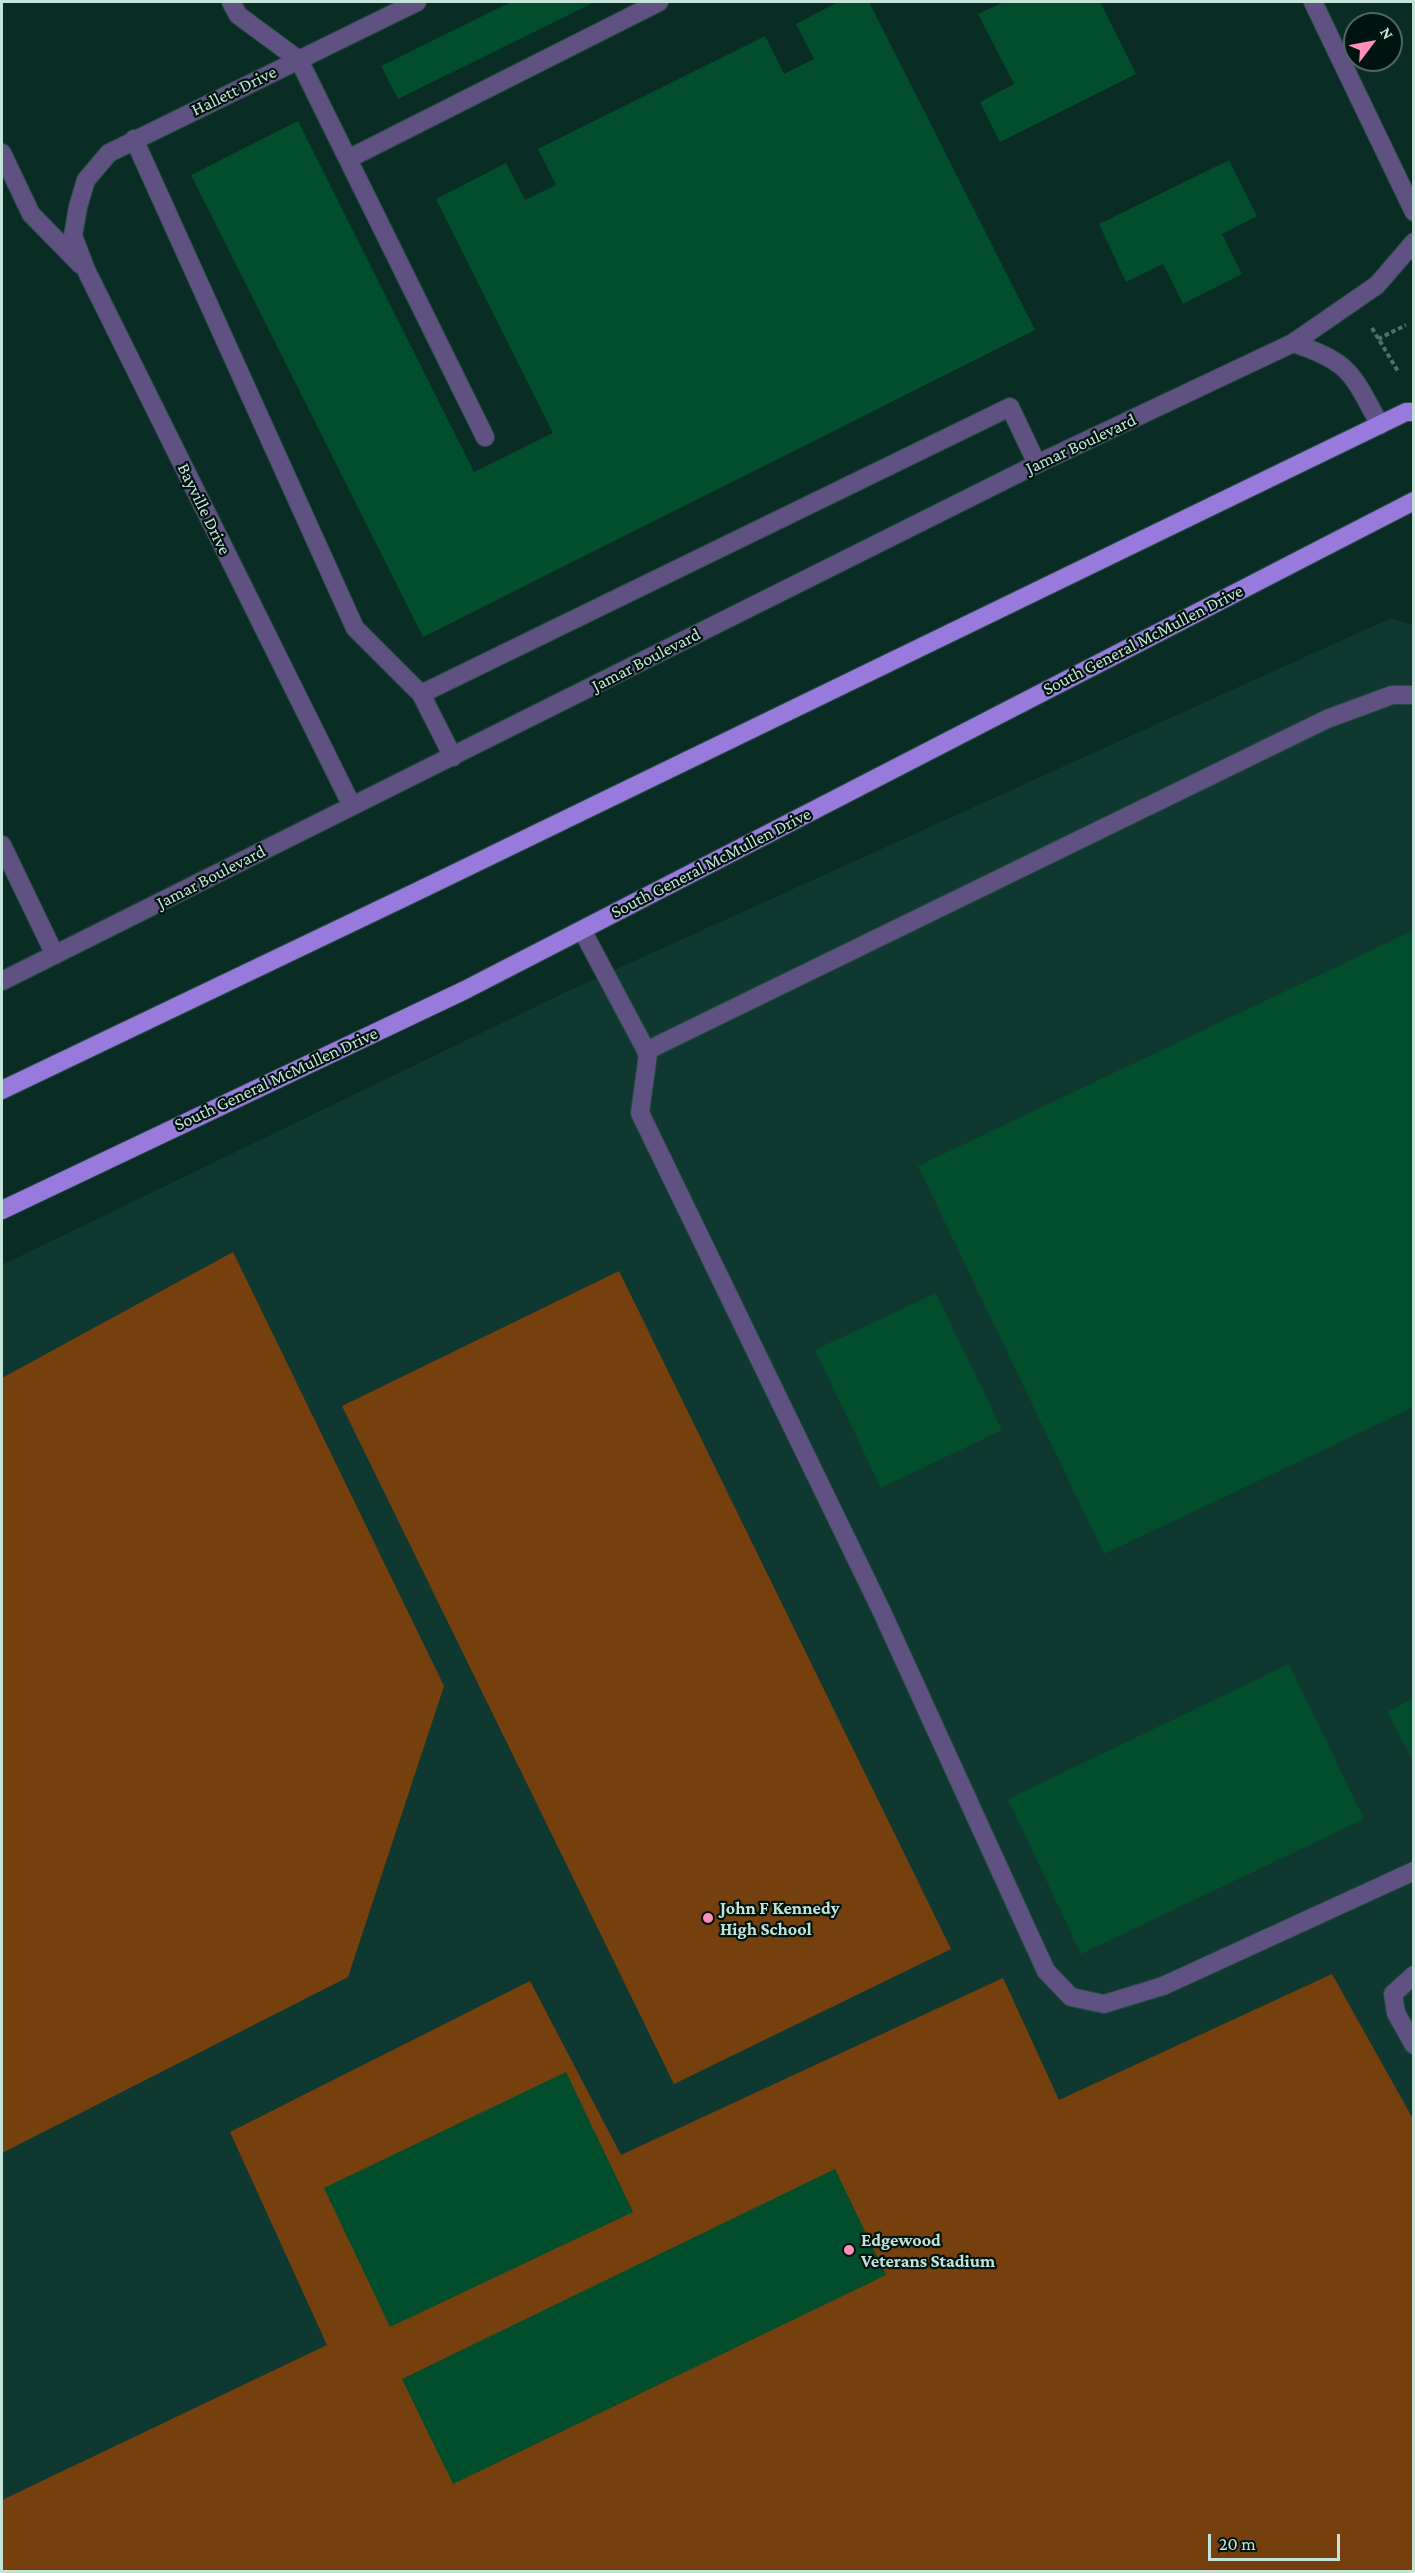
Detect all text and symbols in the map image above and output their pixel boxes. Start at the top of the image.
north arrow [1343,12,1403,72]
text: N [1377,24,1397,42]
street label: Hallett Drive [188,61,280,121]
street label: Jamar Boulevard [1022,409,1140,479]
street label: Bayville Drive [172,460,236,558]
street label: South General McMullen Drive [1039,580,1247,700]
street label: Jamar Boulevard [588,623,704,697]
street label: South General McMullen Drive [607,803,815,923]
street label: Jamar Boulevard [153,840,269,914]
street label: South General McMullen Drive [171,1022,381,1136]
place label: John F Kennedy High School [720,1897,839,1940]
marker: John F Kennedy High School [701,1911,715,1925]
place label: Edgewood Veterans Stadium [861,2229,995,2272]
marker: Edgewood Veterans Stadium [842,2243,856,2257]
scale bar [1211,2522,1343,2560]
text: 20 m [1219,2534,1256,2554]

